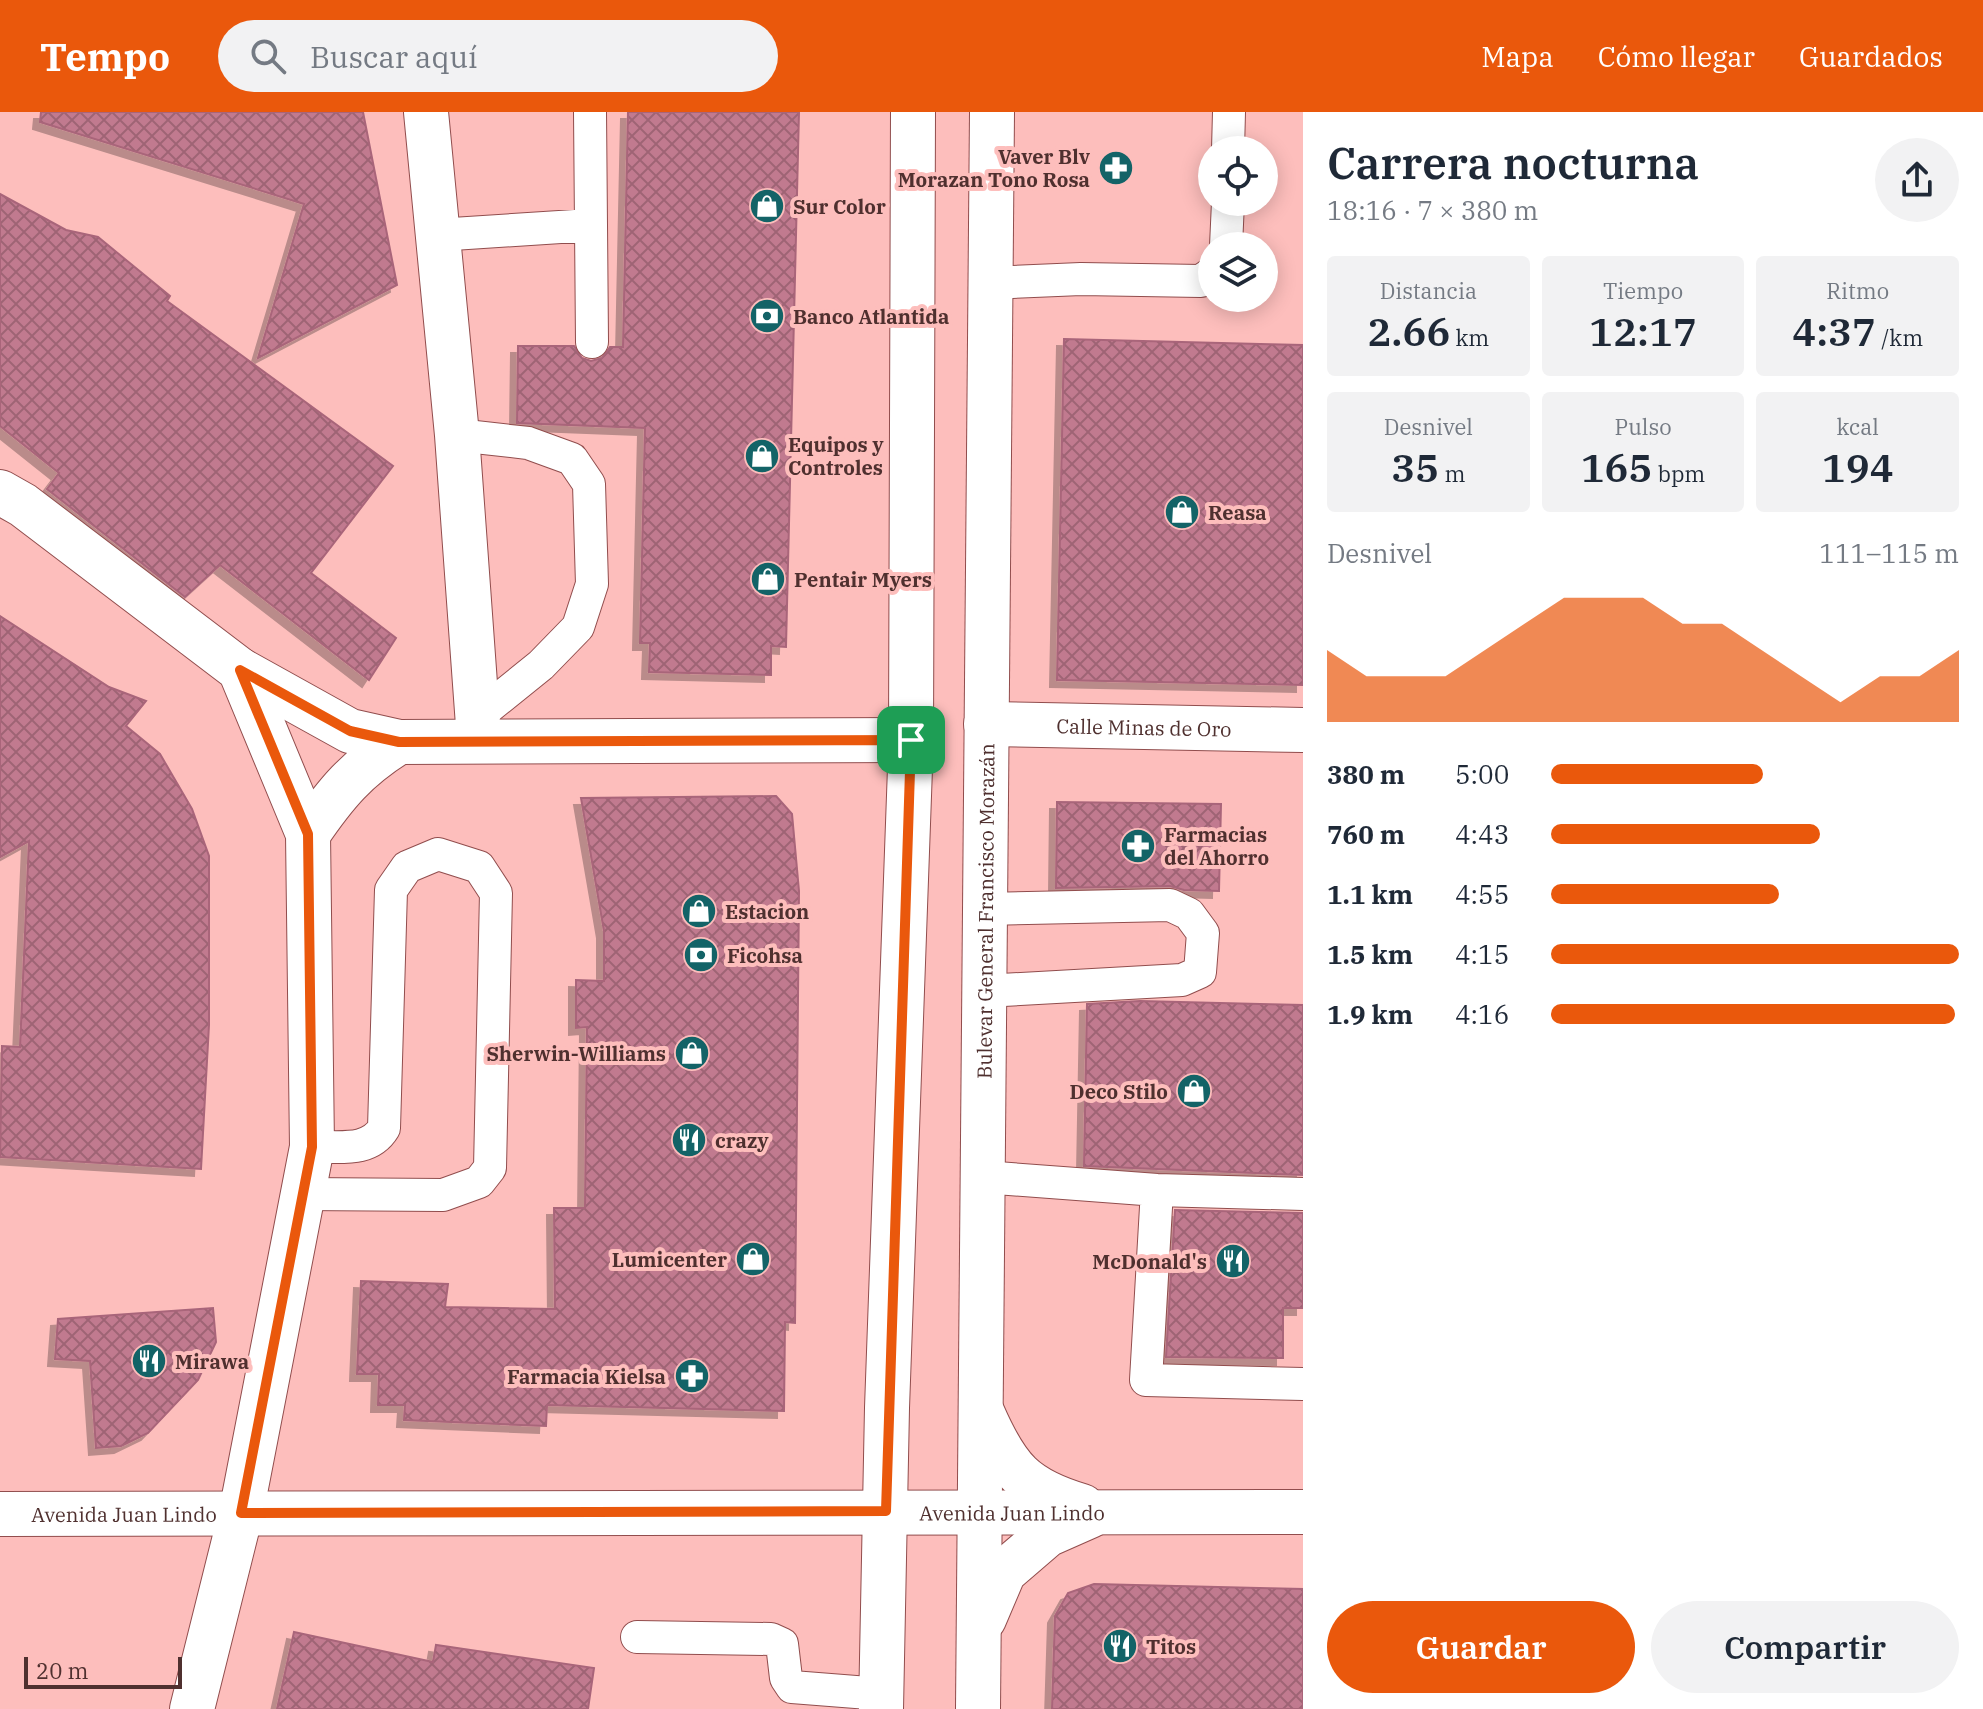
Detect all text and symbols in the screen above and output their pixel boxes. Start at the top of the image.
search box [218,20,778,92]
text: Tempo [40,32,170,81]
icon: search [246,34,290,78]
text: Buscar aquí [310,37,477,76]
text: Mapa [1481,38,1554,75]
text: Cómo llegar [1598,38,1755,75]
text: Guardados [1799,38,1943,75]
text: Carrera nocturna [1327,134,1699,191]
map controls [1198,136,1278,312]
button: locate [1198,136,1278,216]
button: share [1875,138,1959,222]
place label: Vaver Blv Morazan Tono Rosa [898,143,1091,193]
pharmacy icon: Vaver Blv Morazan Tono Rosa [1097,149,1135,187]
shop icon: Sur Color [748,187,786,225]
place label: Sur Color [793,193,886,220]
text: 18:16 · 7 × 380 m [1327,193,1538,227]
button: layers [1198,232,1278,312]
text: Distancia [1380,276,1477,305]
text: Tiempo [1603,276,1683,305]
text: Ritmo [1826,276,1889,305]
bank icon: Banco Atlantida [748,297,786,335]
place label: Banco Atlantida [793,303,949,330]
text: 2.66 [1367,305,1450,357]
text: 12:17 [1589,305,1697,357]
text: 4:37 [1792,305,1876,357]
text: km [1450,323,1489,352]
text: /km [1876,323,1923,352]
text: Desnivel [1384,412,1473,441]
text: Pulso [1614,412,1672,441]
text: kcal [1836,412,1879,441]
place label: Equipos y Controles [788,431,884,481]
shop icon: Equipos y Controles [743,437,781,475]
text: 35 [1391,441,1439,493]
text: 165 [1581,441,1653,493]
text: 194 [1822,441,1894,493]
text: m [1439,459,1465,488]
text: bpm [1653,459,1705,488]
shop icon: Reasa [1163,493,1201,531]
place label: Reasa [1208,499,1267,526]
text: Desnivel [1327,536,1432,570]
text: 111–115 m [1819,536,1959,570]
shop icon: Pentair Myers [749,560,787,598]
place label: Pentair Myers [794,566,932,593]
pin [877,706,945,774]
street label: Calle Minas de Oro [1056,712,1232,742]
icon: arrive [889,718,933,762]
street label: Bulevar General Francisco Morazán [970,743,1000,1079]
text: 380 m [1327,757,1405,791]
text: 5:00 [1455,757,1509,791]
text: 760 m [1327,817,1405,851]
text: 4:43 [1455,817,1509,851]
place label: Farmacias del Ahorro [1164,821,1269,871]
pharmacy icon: Farmacias del Ahorro [1119,827,1157,865]
text: 1.1 km [1327,877,1413,911]
text: 4:55 [1455,877,1509,911]
shop icon: Estacion [680,892,718,930]
place label: Estacion [725,898,809,925]
bank icon: Ficohsa [682,936,720,974]
text: 1.5 km [1327,937,1413,971]
text: 4:15 [1455,937,1509,971]
place label: Ficohsa [727,942,803,969]
text: 1.9 km [1327,997,1413,1031]
text: 4:16 [1455,997,1509,1031]
shop icon: Sherwin-Williams [673,1034,711,1072]
place label: Sherwin-Williams [486,1040,666,1067]
shop icon: Deco Stilo [1175,1072,1213,1110]
place label: Deco Stilo [1070,1078,1168,1105]
restaurant icon: crazy [670,1121,708,1159]
place label: crazy [715,1127,769,1154]
shop icon: Lumicenter [734,1240,772,1278]
restaurant icon: McDonald's [1214,1242,1252,1280]
place label: Lumicenter [612,1246,727,1273]
place label: McDonald's [1092,1248,1207,1275]
restaurant icon: Mirawa [130,1342,168,1380]
place label: Mirawa [175,1348,249,1375]
pharmacy icon: Farmacia Kielsa [673,1357,711,1395]
place label: Farmacia Kielsa [507,1363,666,1390]
street label: Avenida Juan Lindo [919,1499,1105,1526]
street label: Avenida Juan Lindo [31,1500,217,1527]
button: Guardar [1327,1601,1635,1693]
button: Compartir [1651,1601,1959,1693]
restaurant icon: Titos [1101,1627,1139,1665]
place label: Titos [1146,1633,1196,1660]
scale bar [24,1653,182,1689]
text: 20 m [36,1656,88,1685]

